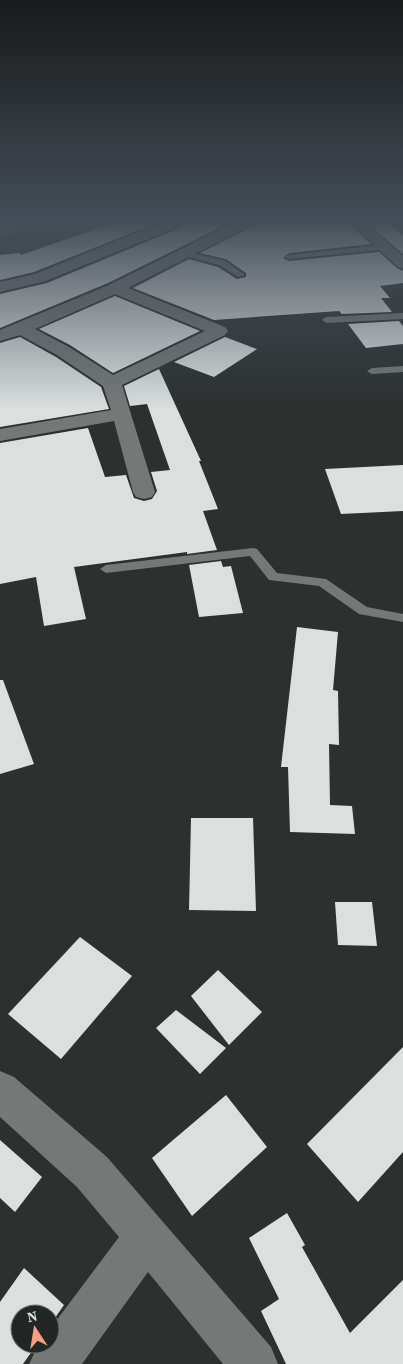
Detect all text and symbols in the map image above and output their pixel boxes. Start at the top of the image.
north arrow [10,1304,60,1354]
text: N [25,1305,39,1327]

